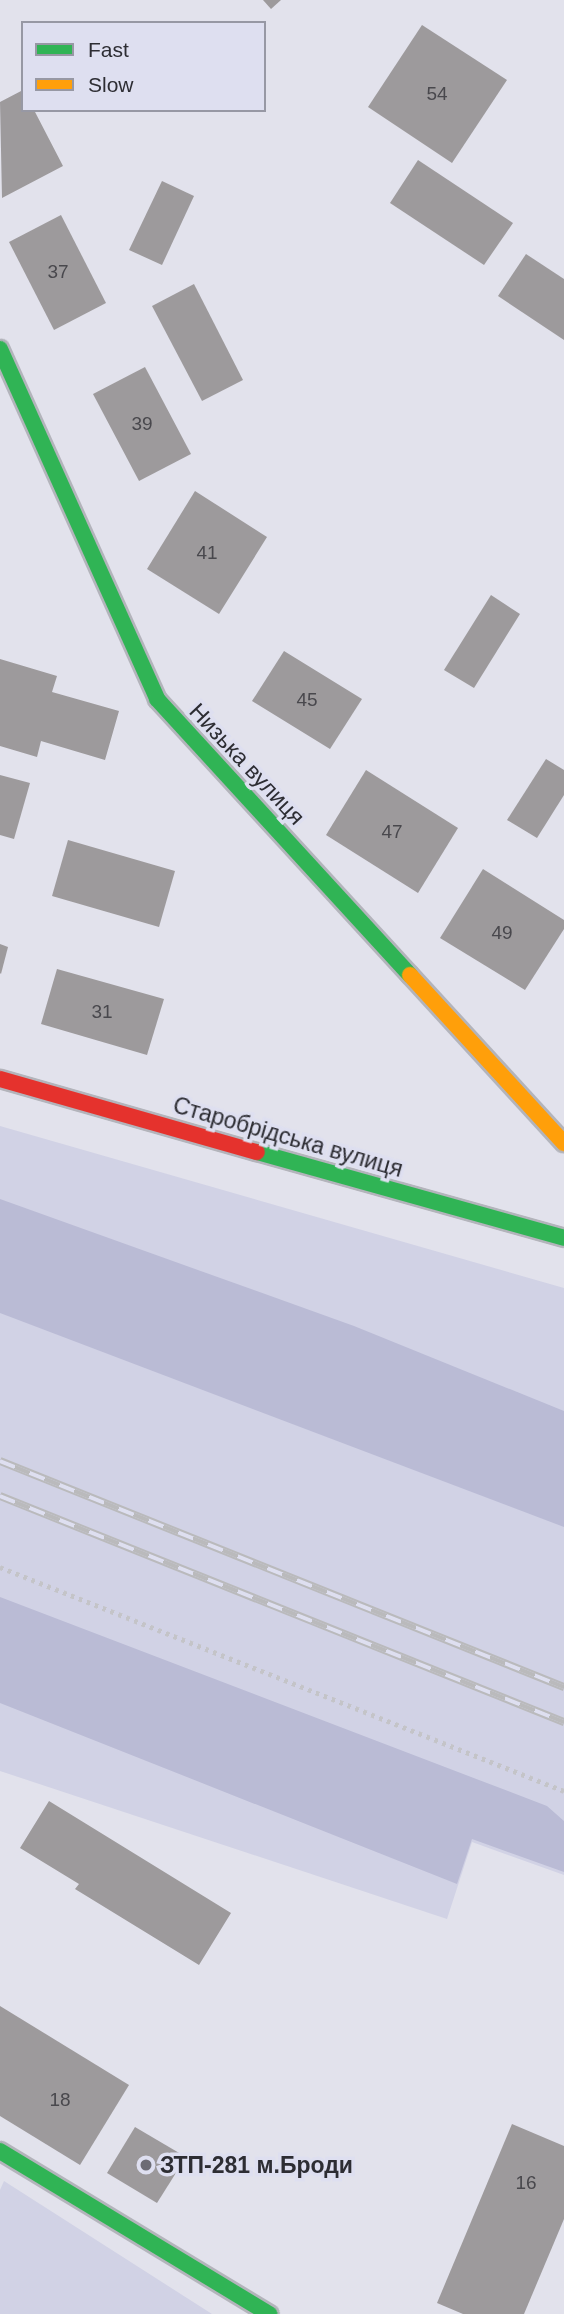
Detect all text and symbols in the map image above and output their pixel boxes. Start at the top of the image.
legend [21,21,266,112]
text: Fast [88,38,129,61]
text: Slow [88,73,134,96]
house number: 54 [426,83,448,105]
house number: 37 [47,261,69,283]
house number: 39 [131,413,153,435]
house number: 41 [196,542,218,564]
house number: 45 [296,689,318,711]
street label: Низька вулиця [184,697,310,831]
house number: 47 [381,821,403,843]
house number: 49 [491,922,513,944]
house number: 31 [91,1001,113,1023]
street label: Старобрідська вулиця [170,1091,406,1183]
house number: 18 [49,2089,71,2111]
place label: ЗТП-281 м.Броди [160,2151,353,2179]
marker: ЗТП-281 м.Броди [138,2157,154,2173]
house number: 16 [515,2172,537,2194]

